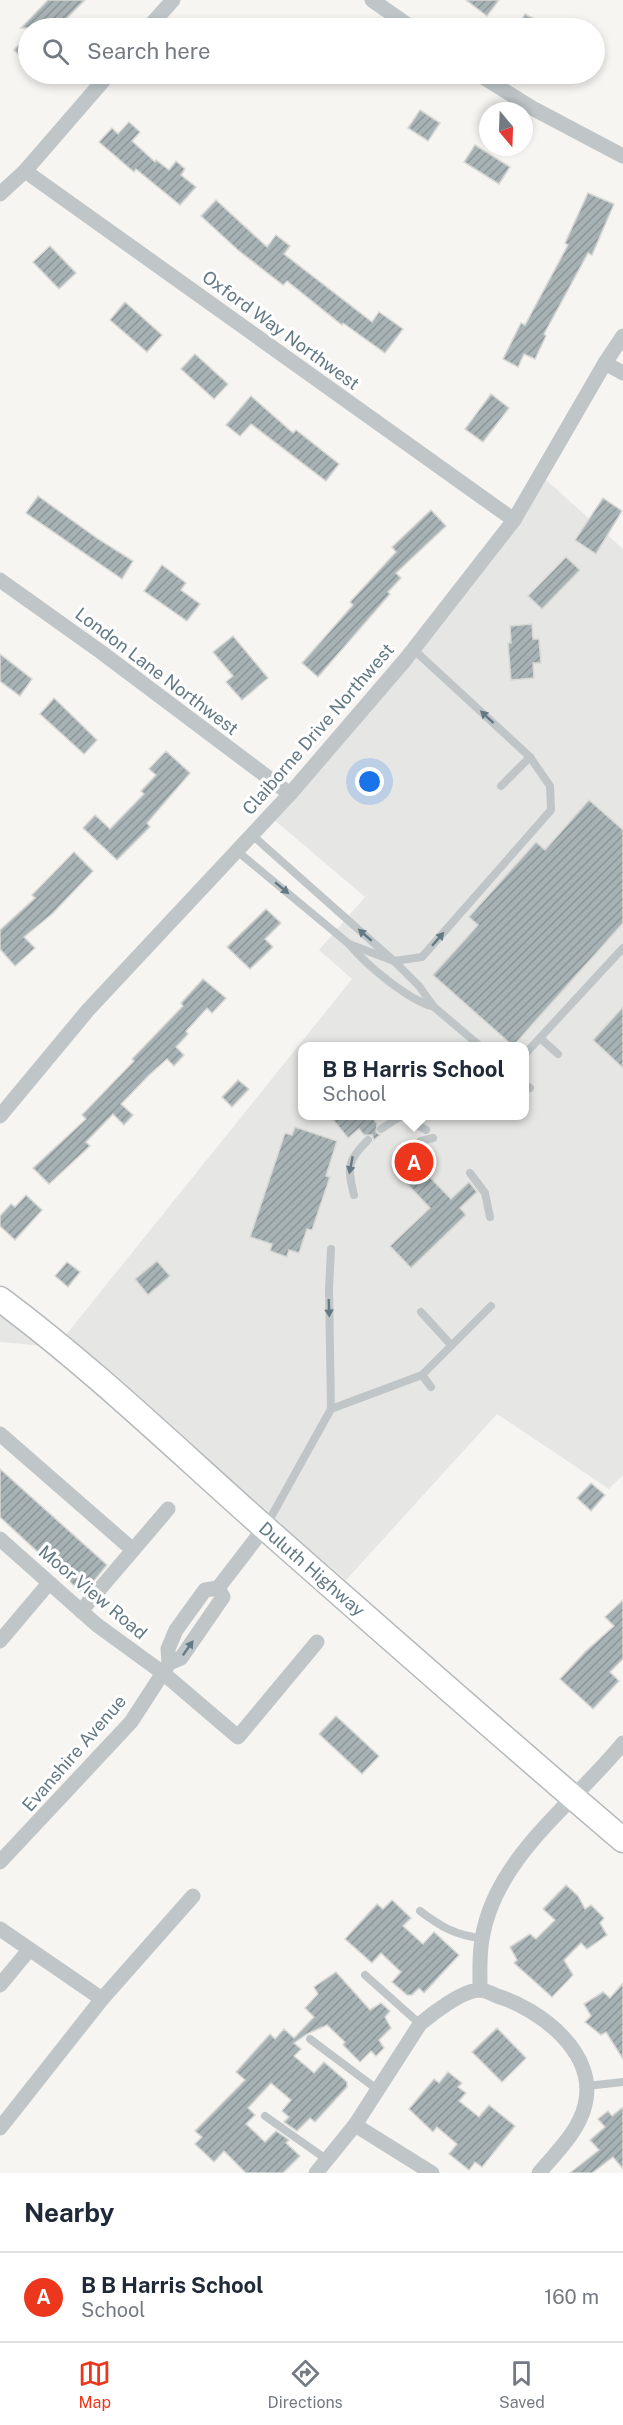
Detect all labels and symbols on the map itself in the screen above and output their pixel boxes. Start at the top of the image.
north arrow [479,102,533,156]
street label: Oxford Way Northwest [198,266,364,394]
street label: London Lane Northwest [71,603,243,739]
street label: Claiborne Drive Northwest [238,639,398,819]
one-way arrow [480,711,495,724]
your location [355,767,384,796]
one-way arrow [274,881,289,894]
one-way arrow [358,929,373,942]
one-way arrow [431,932,444,947]
pin: A [394,1140,434,1184]
one-way arrow [346,1156,355,1175]
one-way arrow [325,1298,334,1317]
street label: Duluth Highway [255,1517,369,1621]
street label: Moor View Road [35,1541,151,1643]
one-way arrow [182,1640,194,1656]
street label: Evanshire Avenue [18,1691,130,1815]

